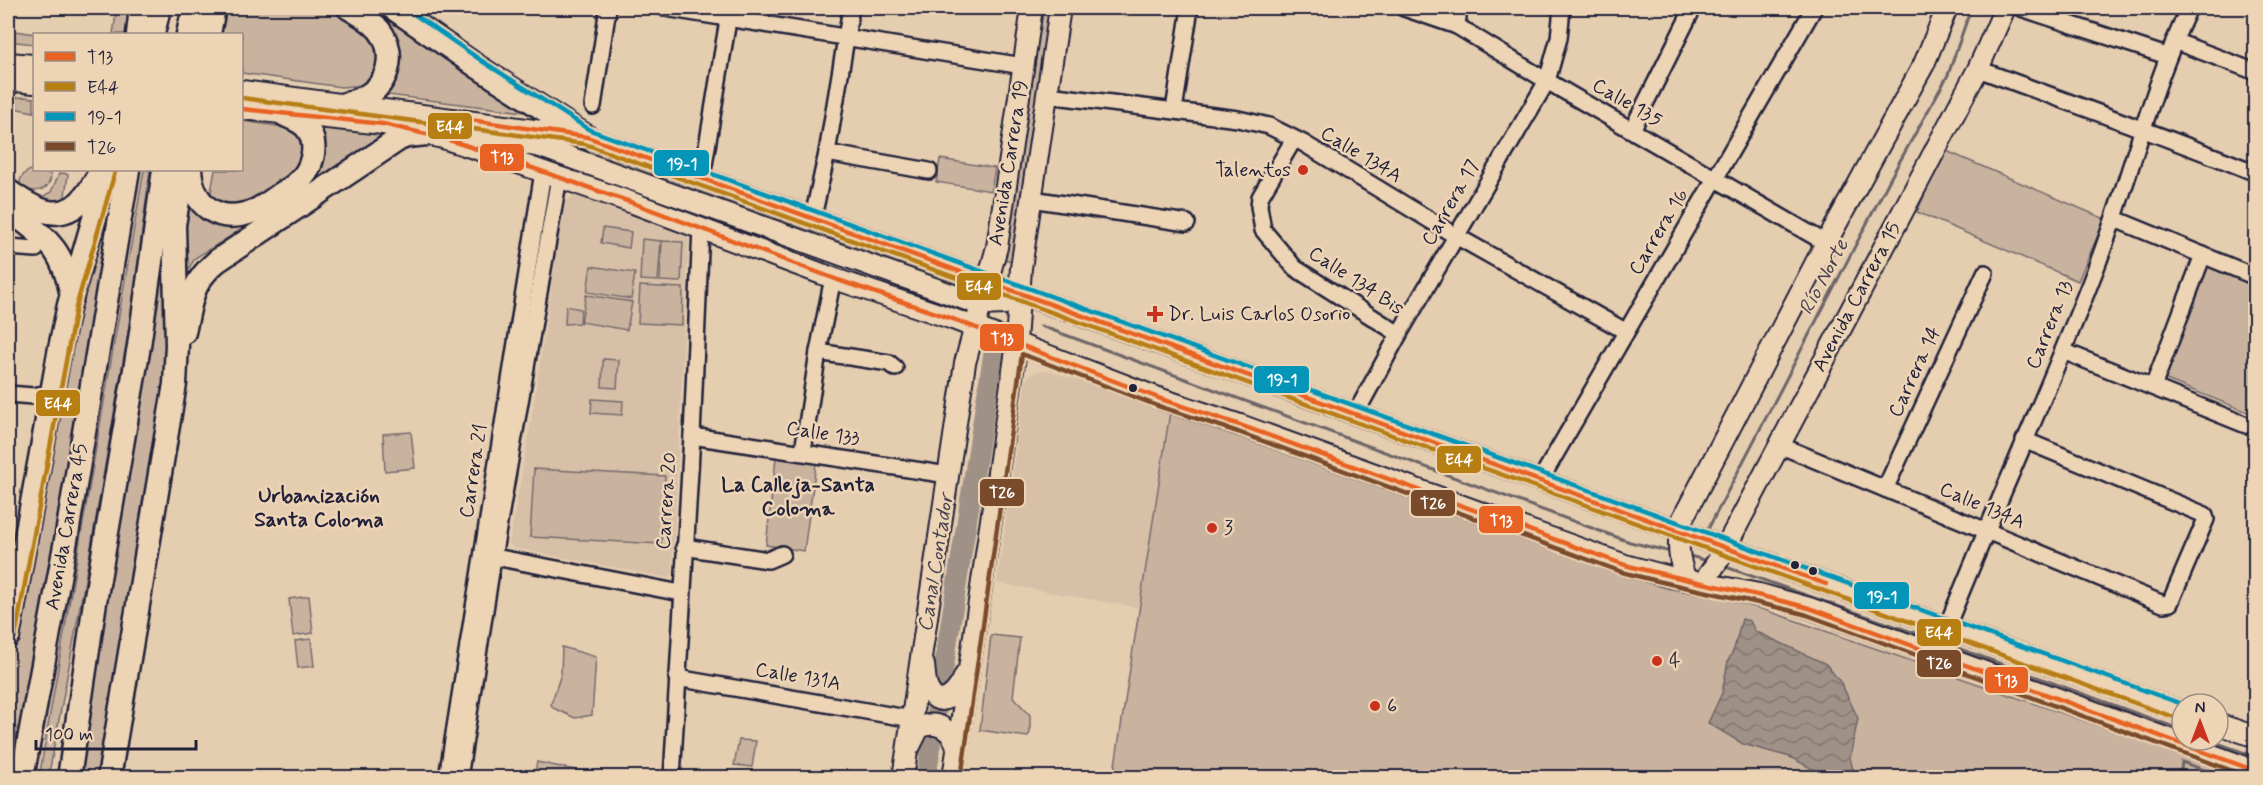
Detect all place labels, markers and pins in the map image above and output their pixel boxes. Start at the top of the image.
place label: Talentos [1215,157,1291,184]
marker: Talentos [1296,163,1310,177]
place label: Dr. Luis Carlos Osorio [1168,301,1351,328]
marker: Dr. Luis Carlos Osorio [1146,305,1164,323]
unlabelled marker [1127,382,1139,394]
place label: 3 [1224,515,1233,542]
marker: 3 [1205,521,1219,535]
unlabelled marker [1789,559,1801,571]
unlabelled marker [1807,565,1819,577]
place label: 4 [1669,648,1681,675]
marker: 4 [1650,654,1664,668]
place label: 6 [1387,693,1397,720]
marker: 6 [1368,699,1382,713]

